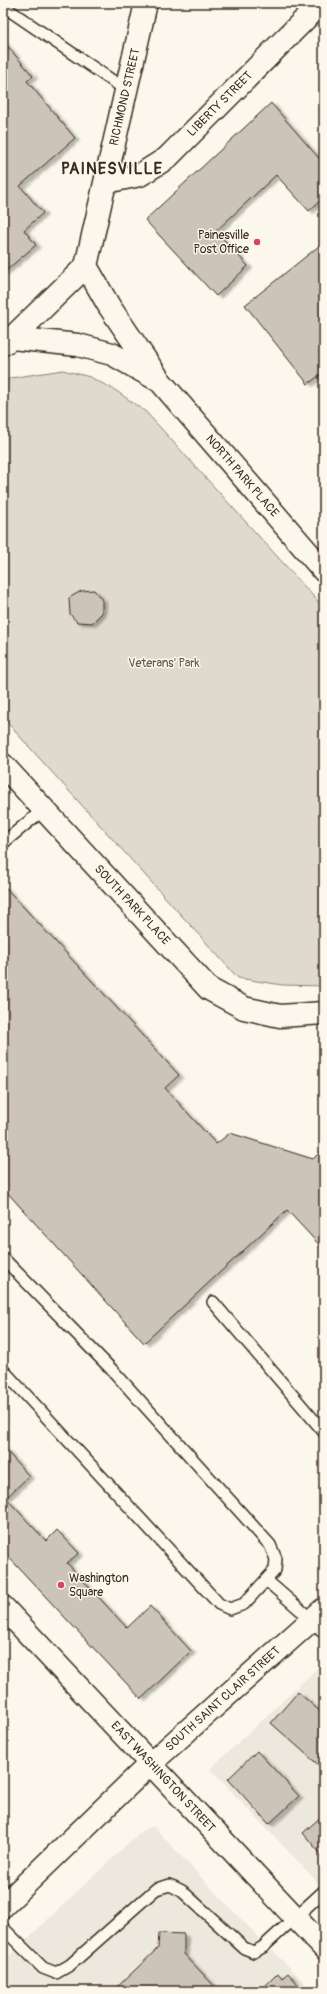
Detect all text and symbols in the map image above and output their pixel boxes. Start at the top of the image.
street label: RICHMOND STREET [106,46,144,147]
street label: LIBERTY STREET [184,68,256,140]
district label: PAINESVILLE [61,159,163,179]
place label: Painesville Post Office [194,228,249,257]
marker: Painesville Post Office [252,237,262,247]
street label: NORTH PARK PLACE [202,432,282,520]
park label: Veterans' Park [128,656,200,671]
street label: SOUTH PARK PLACE [91,862,173,948]
place label: Washington Square [69,1571,129,1600]
marker: Washington Square [56,1580,66,1590]
street label: SOUTH SAINT CLAIR STREET [162,1643,284,1755]
street label: EAST WASHINGTON STREET [108,1718,219,1836]

